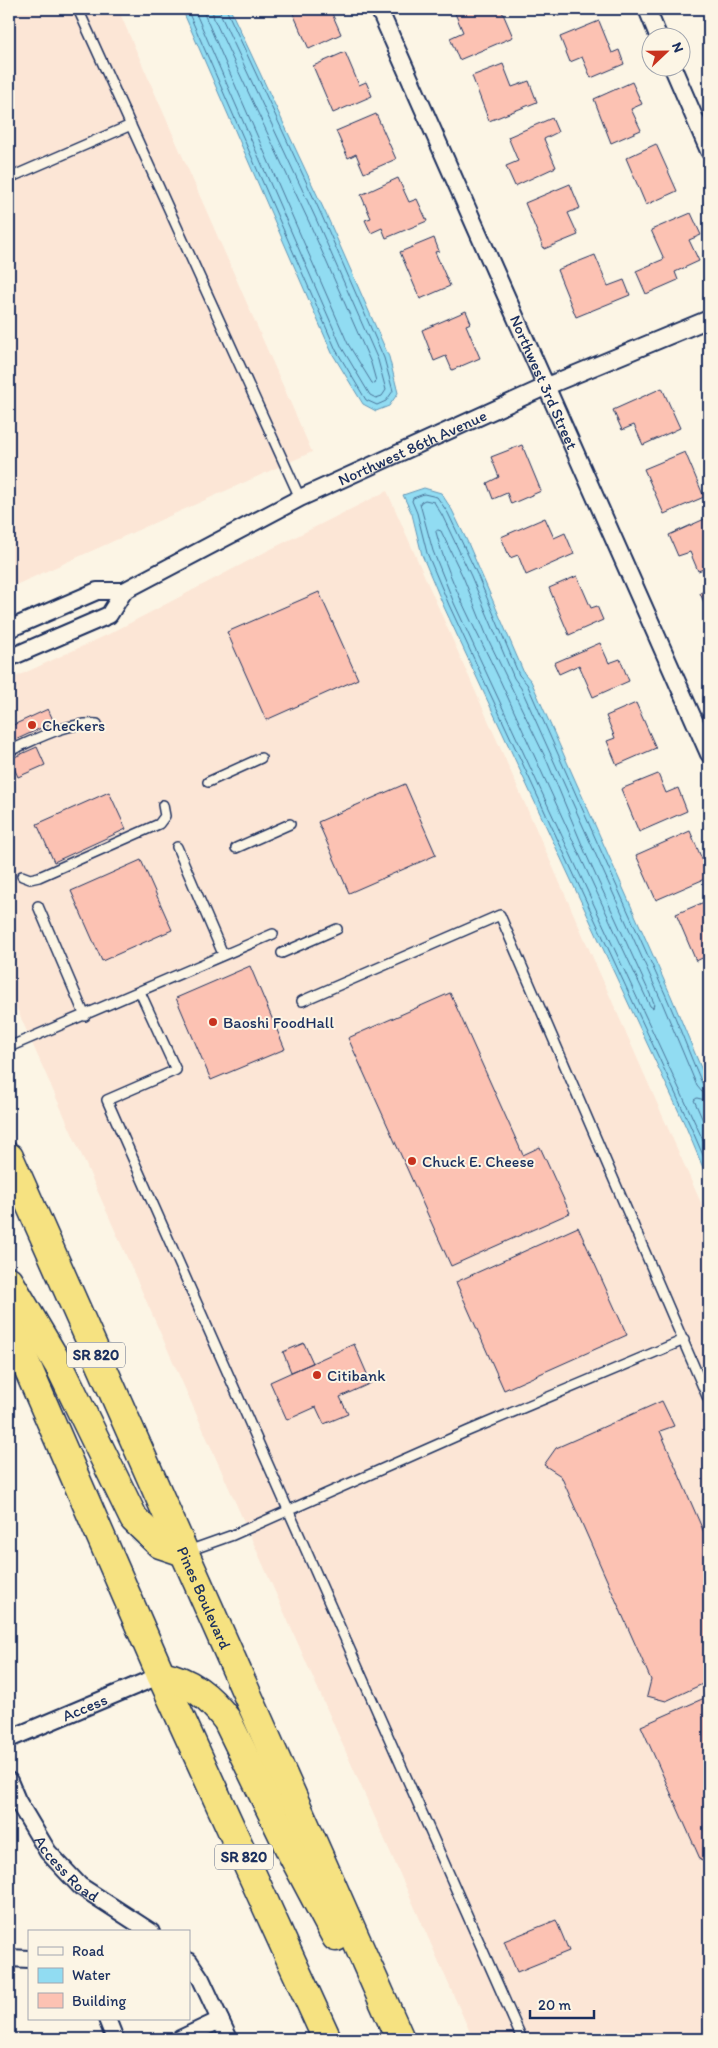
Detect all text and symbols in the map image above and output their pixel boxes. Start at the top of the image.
north arrow [640,28,690,78]
text: N [668,40,687,55]
street label: Northwest 3rd Street [506,312,582,452]
street label: Northwest 86th Avenue [335,405,490,489]
place label: Checkers [42,716,105,735]
marker: Checkers [26,719,38,731]
place label: Baoshi FoodHall [223,1013,334,1032]
marker: Baoshi FoodHall [207,1016,219,1028]
place label: Chuck E. Cheese [422,1152,535,1171]
marker: Chuck E. Cheese [406,1155,418,1167]
road number: SR 820 [67,1342,125,1368]
place label: Citibank [327,1366,386,1385]
marker: Citibank [311,1369,323,1381]
street label: Pines Boulevard [173,1543,236,1652]
street label: Access [59,1689,110,1725]
street label: Access Road [31,1832,103,1906]
road number: SR 820 [215,1844,273,1870]
legend [28,1930,190,2020]
text: Road [72,1942,105,1960]
text: Water [72,1966,111,1984]
scale bar [530,1988,594,2020]
text: Building [72,1992,126,2010]
text: 20 m [538,1996,572,2014]

